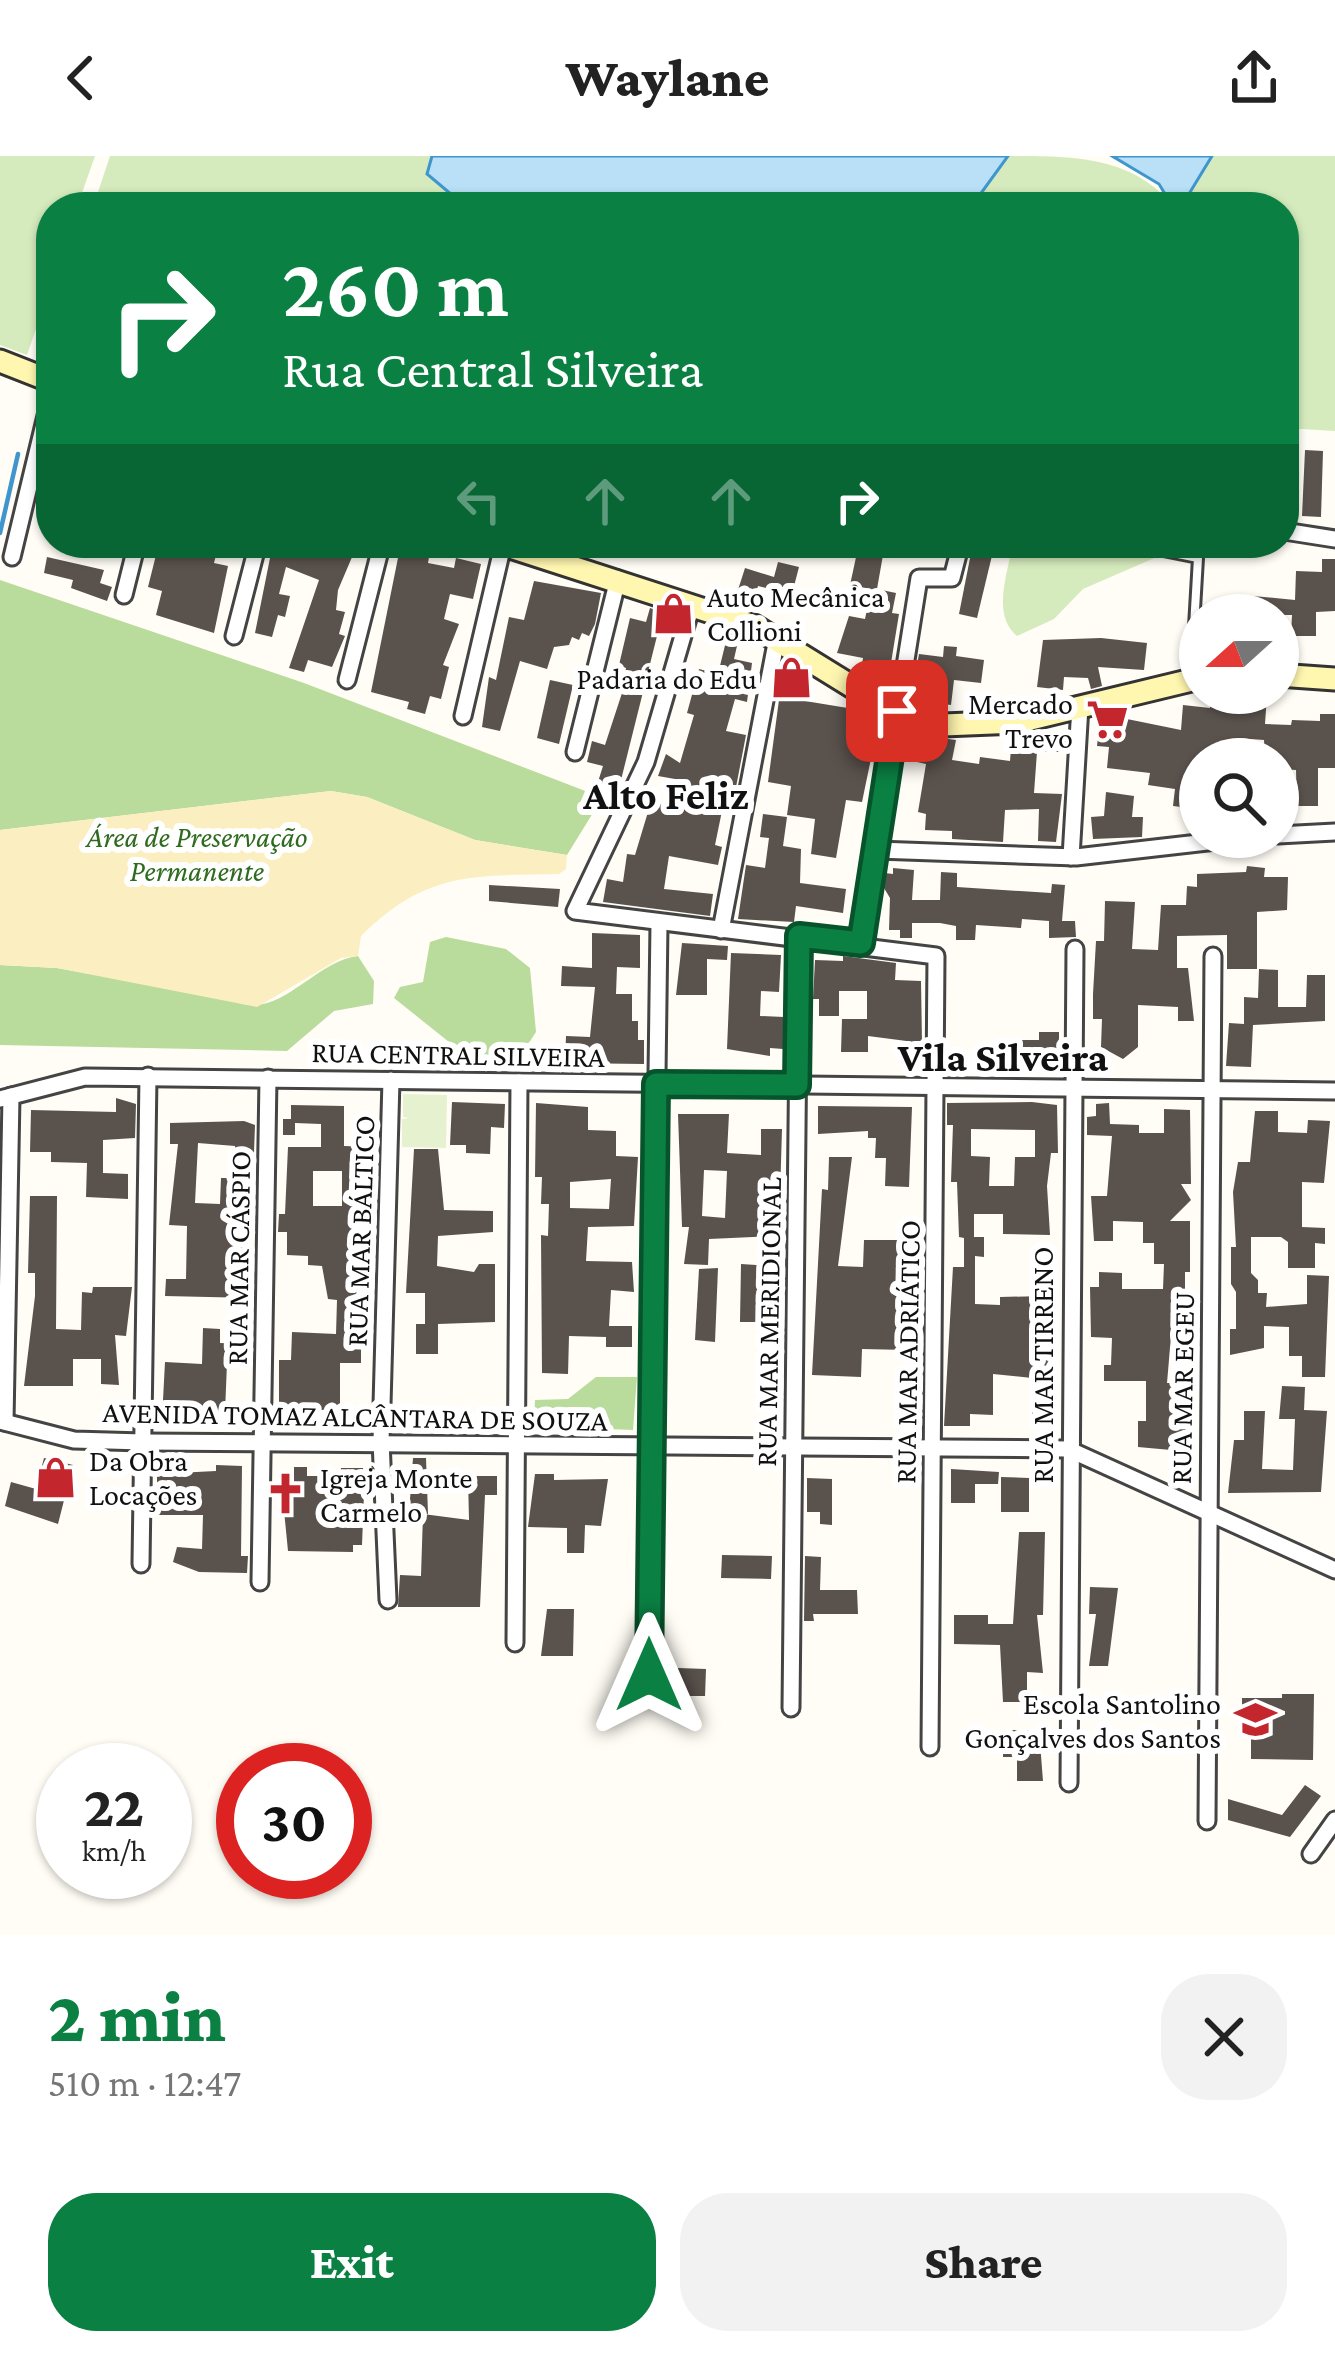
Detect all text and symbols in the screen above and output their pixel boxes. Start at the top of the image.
icon: back [48,45,114,111]
icon: share [1221,45,1287,111]
text: Waylane [566,48,769,108]
icon: right [84,240,240,396]
text: 260 m [282,241,509,334]
text: Rua Central Silveira [282,339,704,399]
icon: left [446,468,512,534]
icon: ahead [572,468,638,534]
icon: ahead [698,468,764,534]
icon: right [824,468,890,534]
place label: Auto Mecânica Collioni [707,580,885,647]
shop icon: Auto Mecânica Collioni [650,590,696,636]
north arrow [1179,594,1299,714]
map controls [1179,594,1299,858]
shop icon: Padaria do Edu [768,655,814,701]
pin [846,660,948,762]
place label: Padaria do Edu [577,662,757,695]
icon: arrive [864,678,930,744]
place label: Mercado Trevo [968,687,1073,754]
supermarket icon: Mercado Trevo [1084,697,1130,743]
button: search [1179,738,1299,858]
district label: Alto Feliz [582,771,749,818]
park label: Área de Preservação Permanente [84,820,308,887]
district label: Vila Silveira [897,1033,1109,1080]
street label: RUA CENTRAL SILVEIRA [311,1035,606,1073]
street label: RUA MAR BÁLTICO [339,1115,381,1347]
street label: RUA MAR CÁSPIO [220,1150,256,1366]
street label: RUA MAR MERIDIONAL [749,1177,787,1467]
street label: RUA MAR ADRIÁTICO [888,1220,926,1484]
street label: RUA MAR TIRRENO [1026,1247,1059,1483]
street label: RUA MAR EGEU [1164,1291,1200,1485]
street label: AVENIDA TOMAZ ALCÂNTARA DE SOUZA [102,1395,609,1437]
place label: Da Obra Locações [89,1444,197,1512]
shop icon: Da Obra Locações [32,1454,78,1500]
place label: Igreja Monte Carmelo [320,1461,473,1528]
church icon: Igreja Monte Carmelo [263,1471,309,1517]
position arrow [586,1612,712,1738]
place label: Escola Santolino Gonçalves dos Santos [964,1687,1221,1755]
school or university icon: Escola Santolino Gonçalves dos Santos [1232,1697,1278,1743]
speed limit sign: 30 [216,1743,372,1899]
text: 22 [84,1772,144,1839]
text: km/h [82,1834,146,1867]
button: close [1161,1974,1287,2100]
text: 2 min [48,1976,226,2056]
text: 510 m · 12:47 [48,2061,241,2104]
button: Exit [48,2193,656,2331]
button: Share [680,2193,1287,2331]

